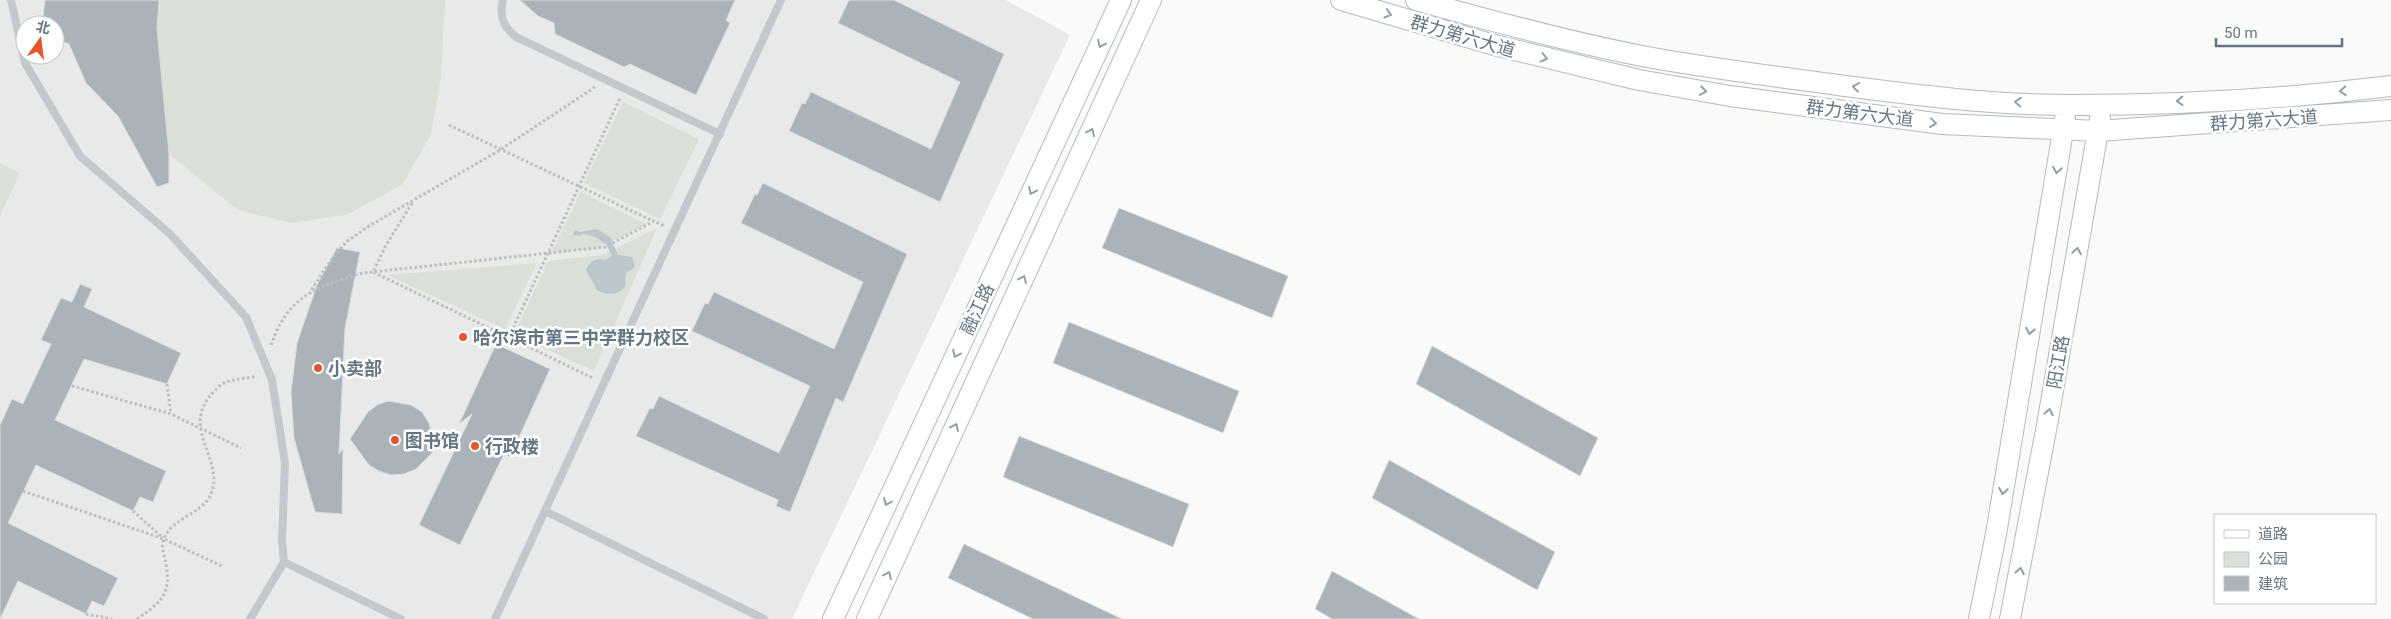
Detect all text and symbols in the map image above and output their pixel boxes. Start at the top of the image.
one-way arrow [1383,9,1391,19]
street label: 群力第六大道 [1408,11,1518,61]
north arrow [15,15,65,65]
scale bar [2216,15,2342,47]
text: 北 [34,18,52,37]
text: 50 m [2224,24,2258,42]
one-way arrow [1096,39,1107,48]
one-way arrow [1540,52,1548,63]
one-way arrow [1852,82,1860,93]
one-way arrow [1699,85,1708,96]
one-way arrow [2338,85,2346,96]
street label: 群力第六大道 [1805,96,1915,130]
one-way arrow [2014,96,2022,107]
one-way arrow [2176,96,2184,106]
street label: 群力第六大道 [2209,106,2319,134]
one-way arrow [1930,117,1938,128]
one-way arrow [1084,128,1095,137]
one-way arrow [2053,166,2063,175]
one-way arrow [1027,186,1038,195]
one-way arrow [2072,247,2082,256]
one-way arrow [1017,275,1027,284]
street label: 融江路 [956,280,998,338]
one-way arrow [2026,326,2036,335]
place label: 哈尔滨市第三中学群力校区 [473,327,689,348]
marker: 哈尔滨市第三中学群力校区 [457,331,469,343]
street label: 阳江路 [2043,334,2073,390]
one-way arrow [952,349,962,358]
place label: 小卖部 [328,358,382,379]
marker: 小卖部 [312,362,324,374]
one-way arrow [2044,407,2054,416]
one-way arrow [949,423,960,432]
place label: 图书馆 [405,430,459,451]
marker: 图书馆 [389,434,401,446]
place label: 行政楼 [485,436,539,457]
marker: 行政楼 [469,440,481,452]
one-way arrow [1999,487,2009,495]
one-way arrow [883,497,893,506]
legend [2214,514,2376,604]
text: 道路 [2258,525,2288,543]
text: 公园 [2258,550,2288,568]
one-way arrow [2014,567,2024,576]
one-way arrow [881,571,892,580]
text: 建筑 [2258,575,2288,593]

